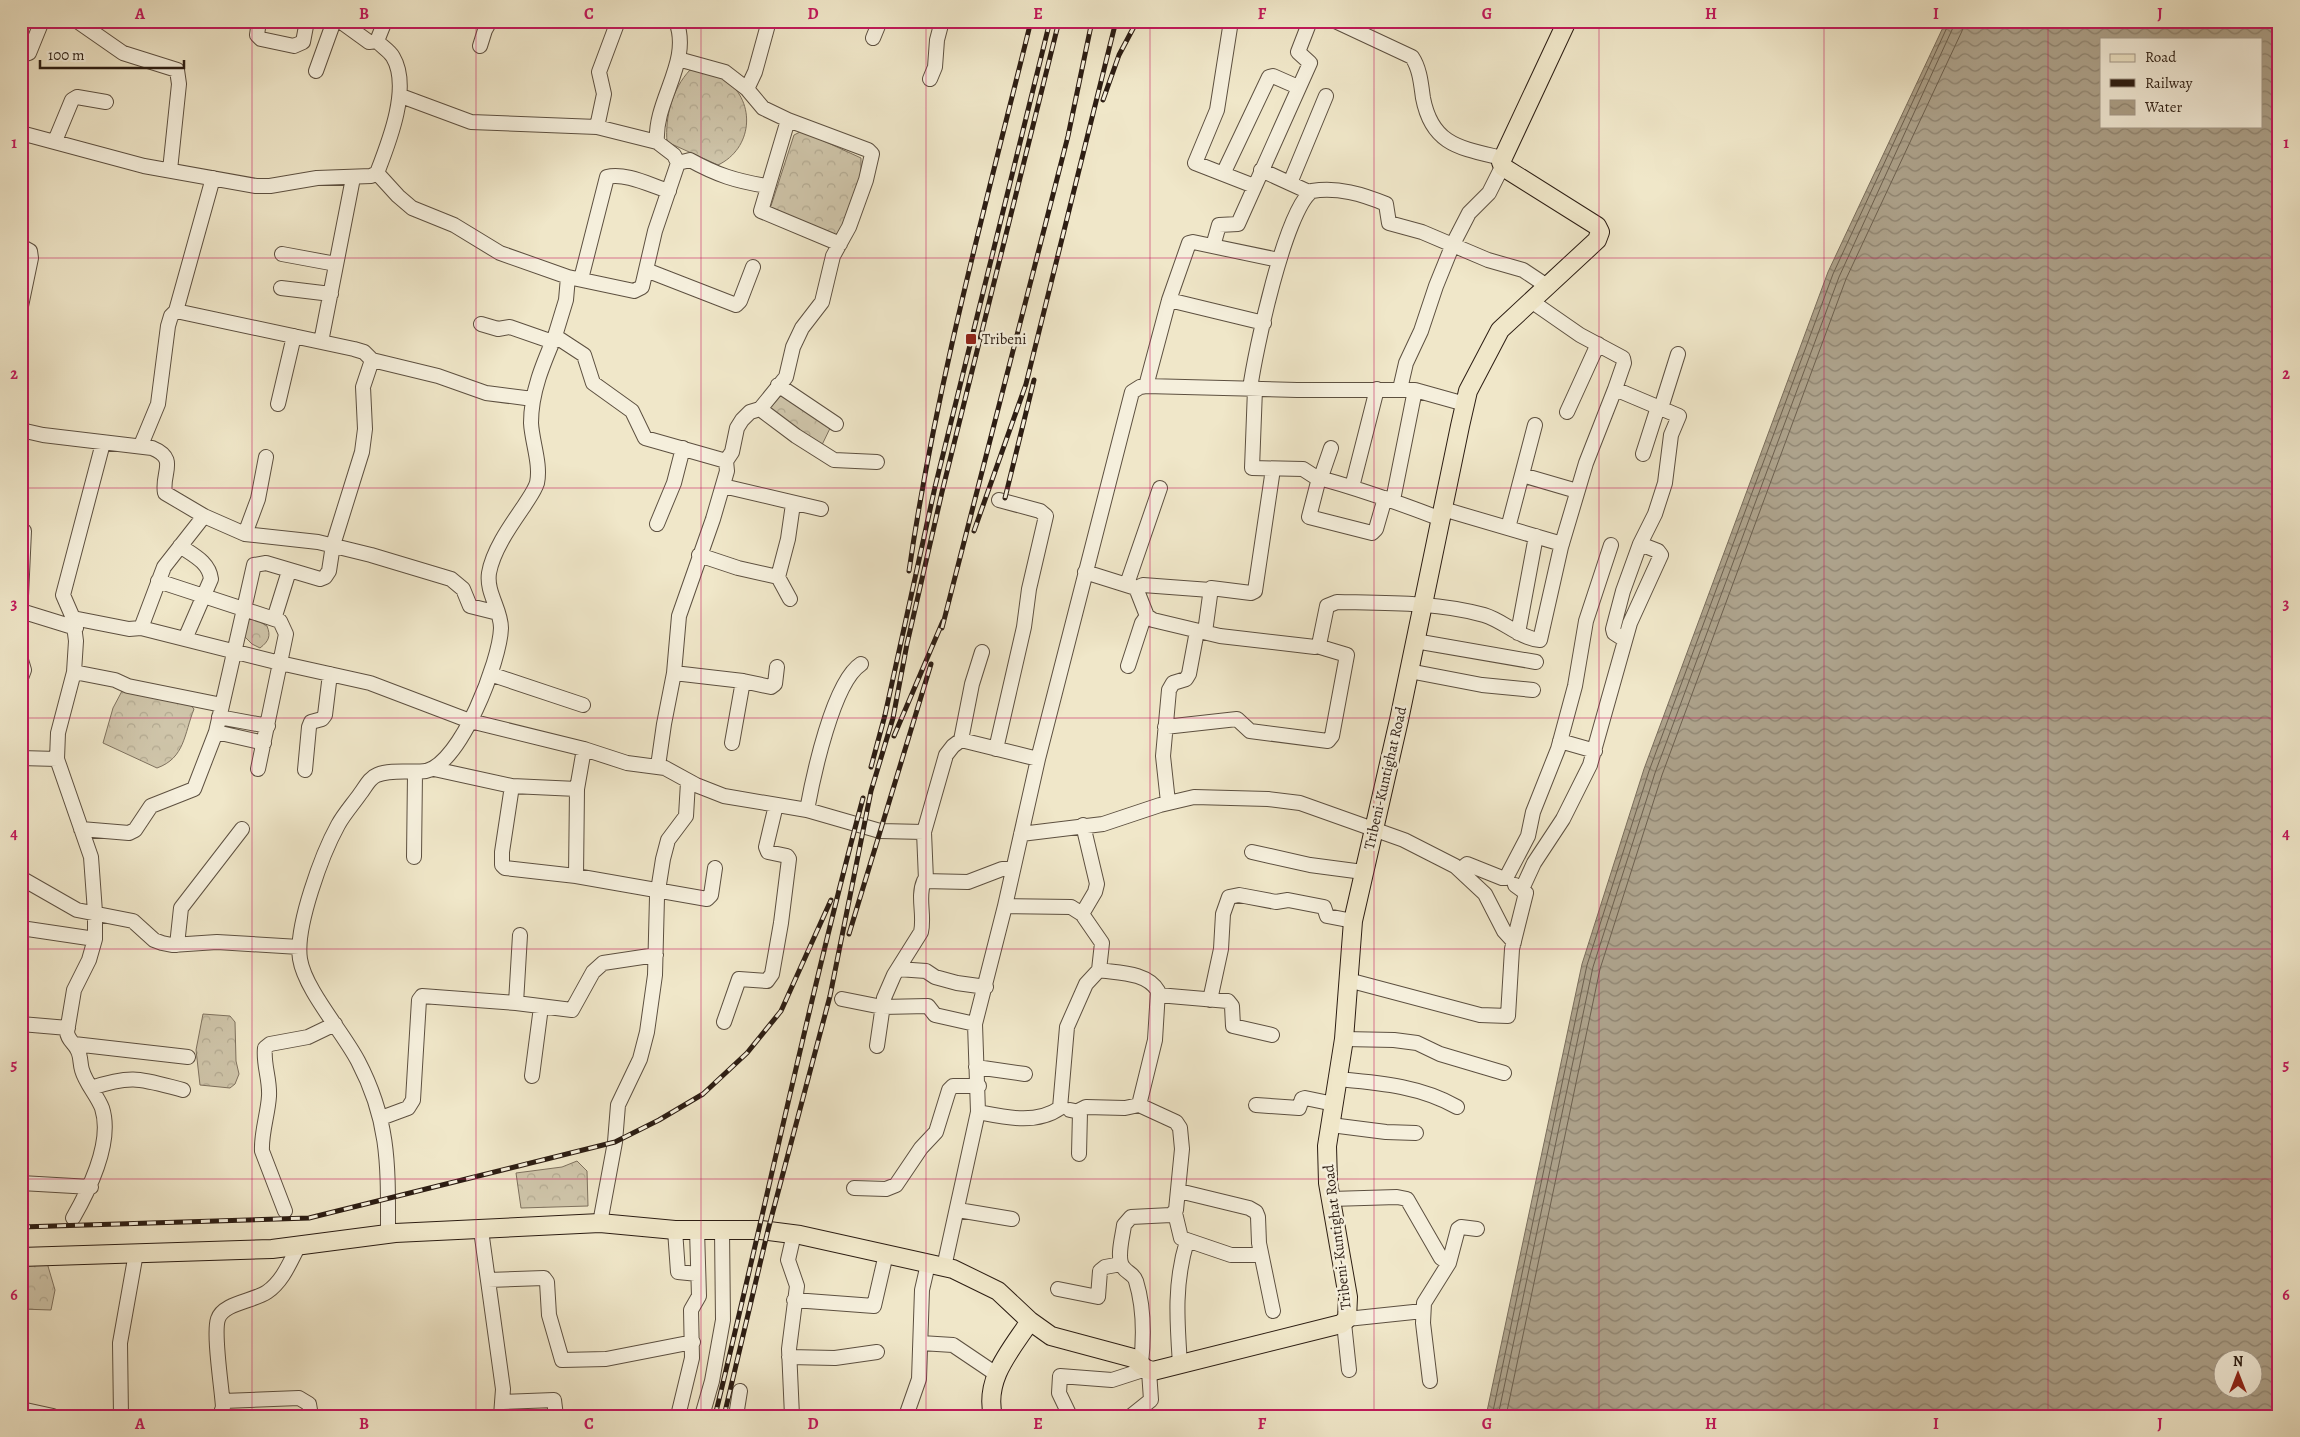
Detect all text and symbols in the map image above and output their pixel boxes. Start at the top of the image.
text: A [134,3,146,25]
text: B [359,3,369,25]
text: C [584,3,594,25]
text: D [807,3,819,25]
text: E [1033,3,1043,25]
text: F [1258,3,1267,25]
text: G [1482,3,1492,25]
text: H [1705,3,1717,25]
text: I [1933,3,1939,25]
text: J [2157,3,2163,25]
scale bar [40,38,184,70]
legend [2100,38,2262,128]
text: 100 m [48,45,85,65]
text: Road [2145,47,2177,67]
text: Railway [2145,73,2193,93]
text: Water [2144,97,2182,117]
text: 1 [11,132,17,154]
text: 1 [2283,132,2289,154]
place label: Tribeni [982,329,1027,349]
marker: Tribeni [964,332,978,346]
text: 2 [10,363,18,385]
text: 2 [2282,363,2290,385]
text: 3 [11,593,18,615]
text: 3 [2283,593,2290,615]
street label: Tribeni-Kuntighat Road [1359,704,1411,851]
text: 4 [10,823,18,845]
text: 4 [2282,823,2290,845]
text: 5 [11,1054,18,1076]
text: 5 [2283,1054,2290,1076]
street label: Tribeni-Kuntighat Road [1318,1162,1356,1311]
text: 6 [10,1284,18,1306]
text: 6 [2282,1284,2290,1306]
north arrow [2212,1350,2262,1400]
text: N [2233,1352,2243,1371]
text: A [134,1413,146,1435]
text: B [359,1413,369,1435]
text: C [584,1413,594,1435]
text: D [807,1413,819,1435]
text: E [1033,1413,1043,1435]
text: F [1258,1413,1267,1435]
text: G [1482,1413,1492,1435]
text: H [1705,1413,1717,1435]
text: I [1933,1413,1939,1435]
text: J [2157,1413,2163,1435]

